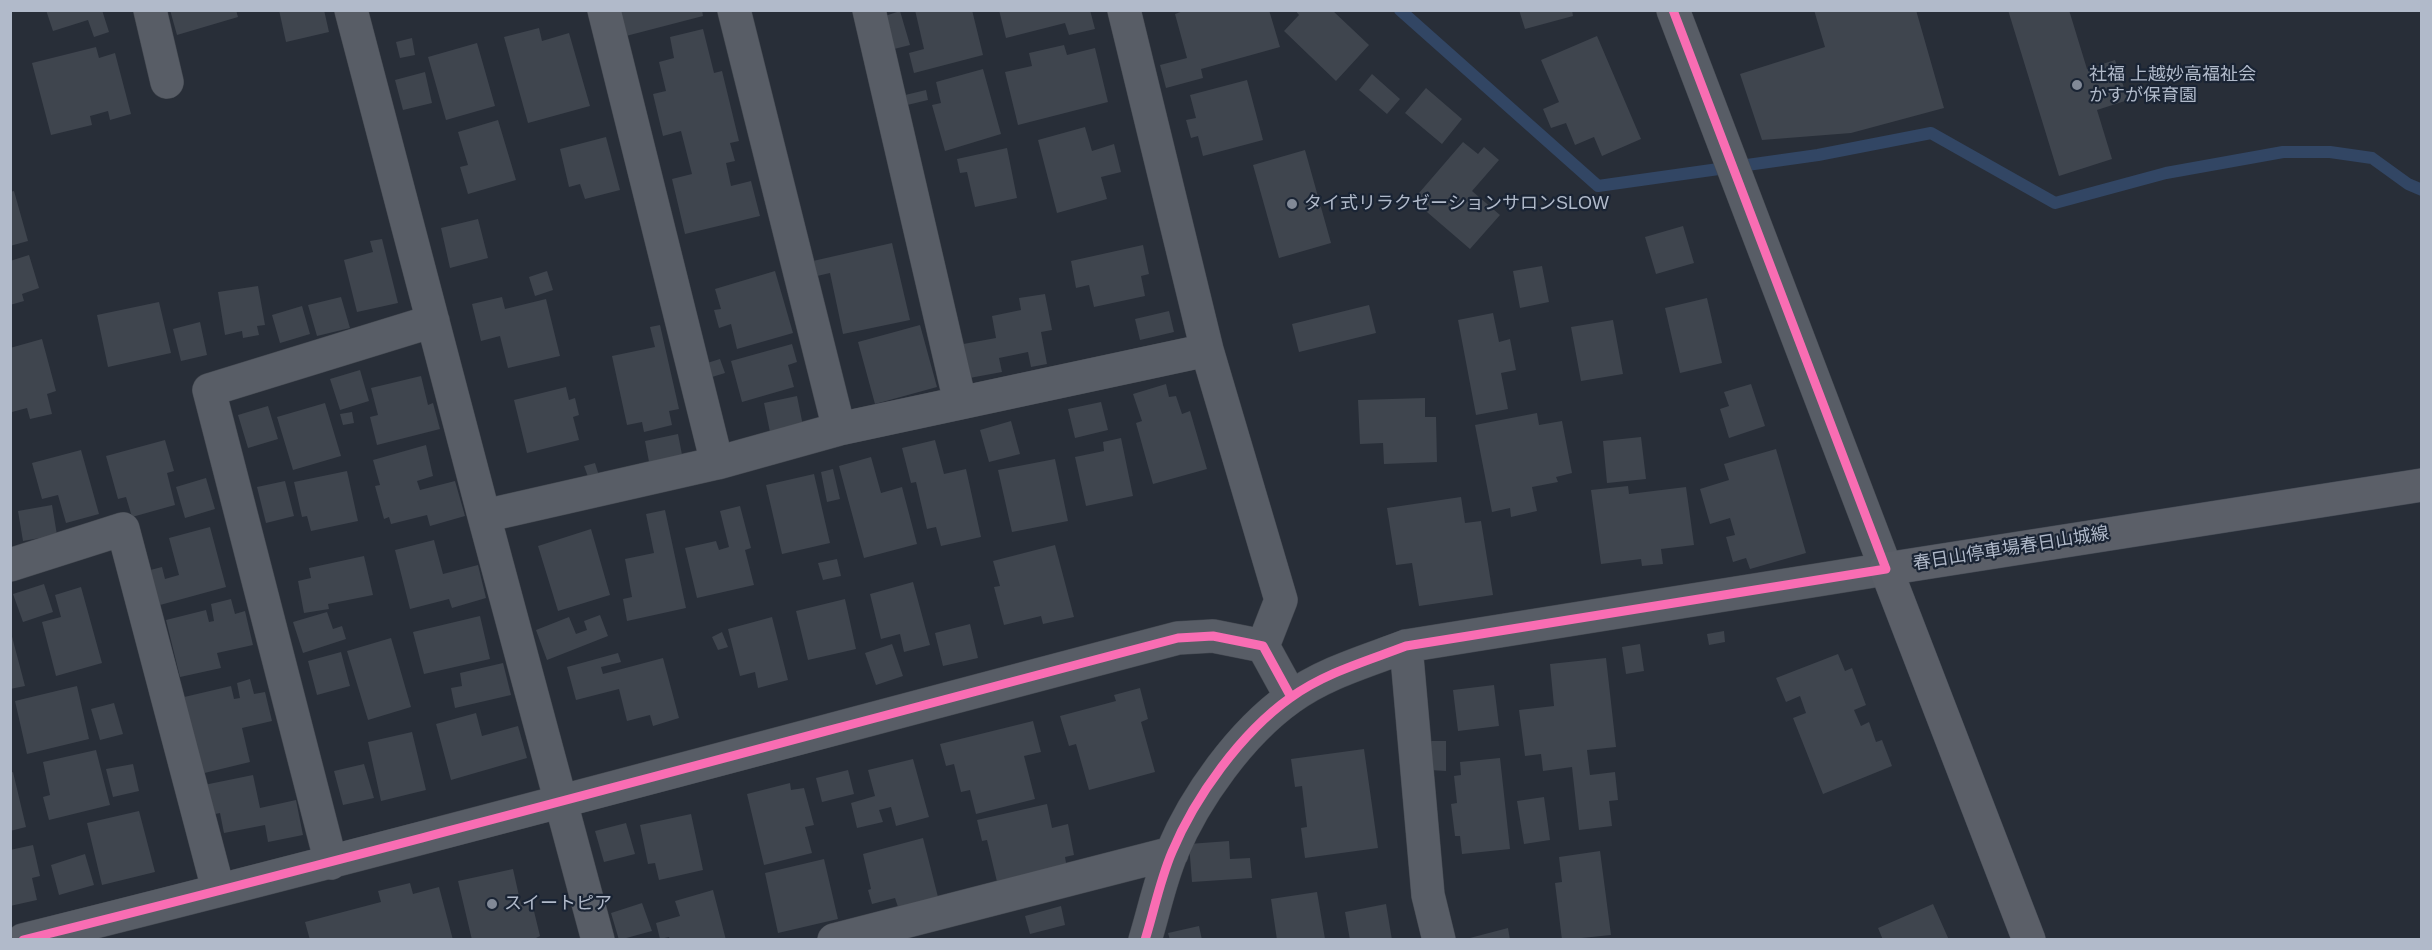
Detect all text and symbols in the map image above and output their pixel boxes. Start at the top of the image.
place label: 社福 上越妙高福祉会 かすが保育園 [2089,64,2256,106]
marker: 社福 上越妙高福祉会 かすが保育園 [2070,78,2084,92]
place label: タイ式リラクゼーションサロンSLOW [1304,193,1609,215]
marker: タイ式リラクゼーションサロンSLOW [1285,197,1299,211]
street label: 春日山停車場春日山城線 [1912,523,2110,575]
place label: スイートピア [504,893,612,915]
marker: スイートピア [485,897,499,911]

